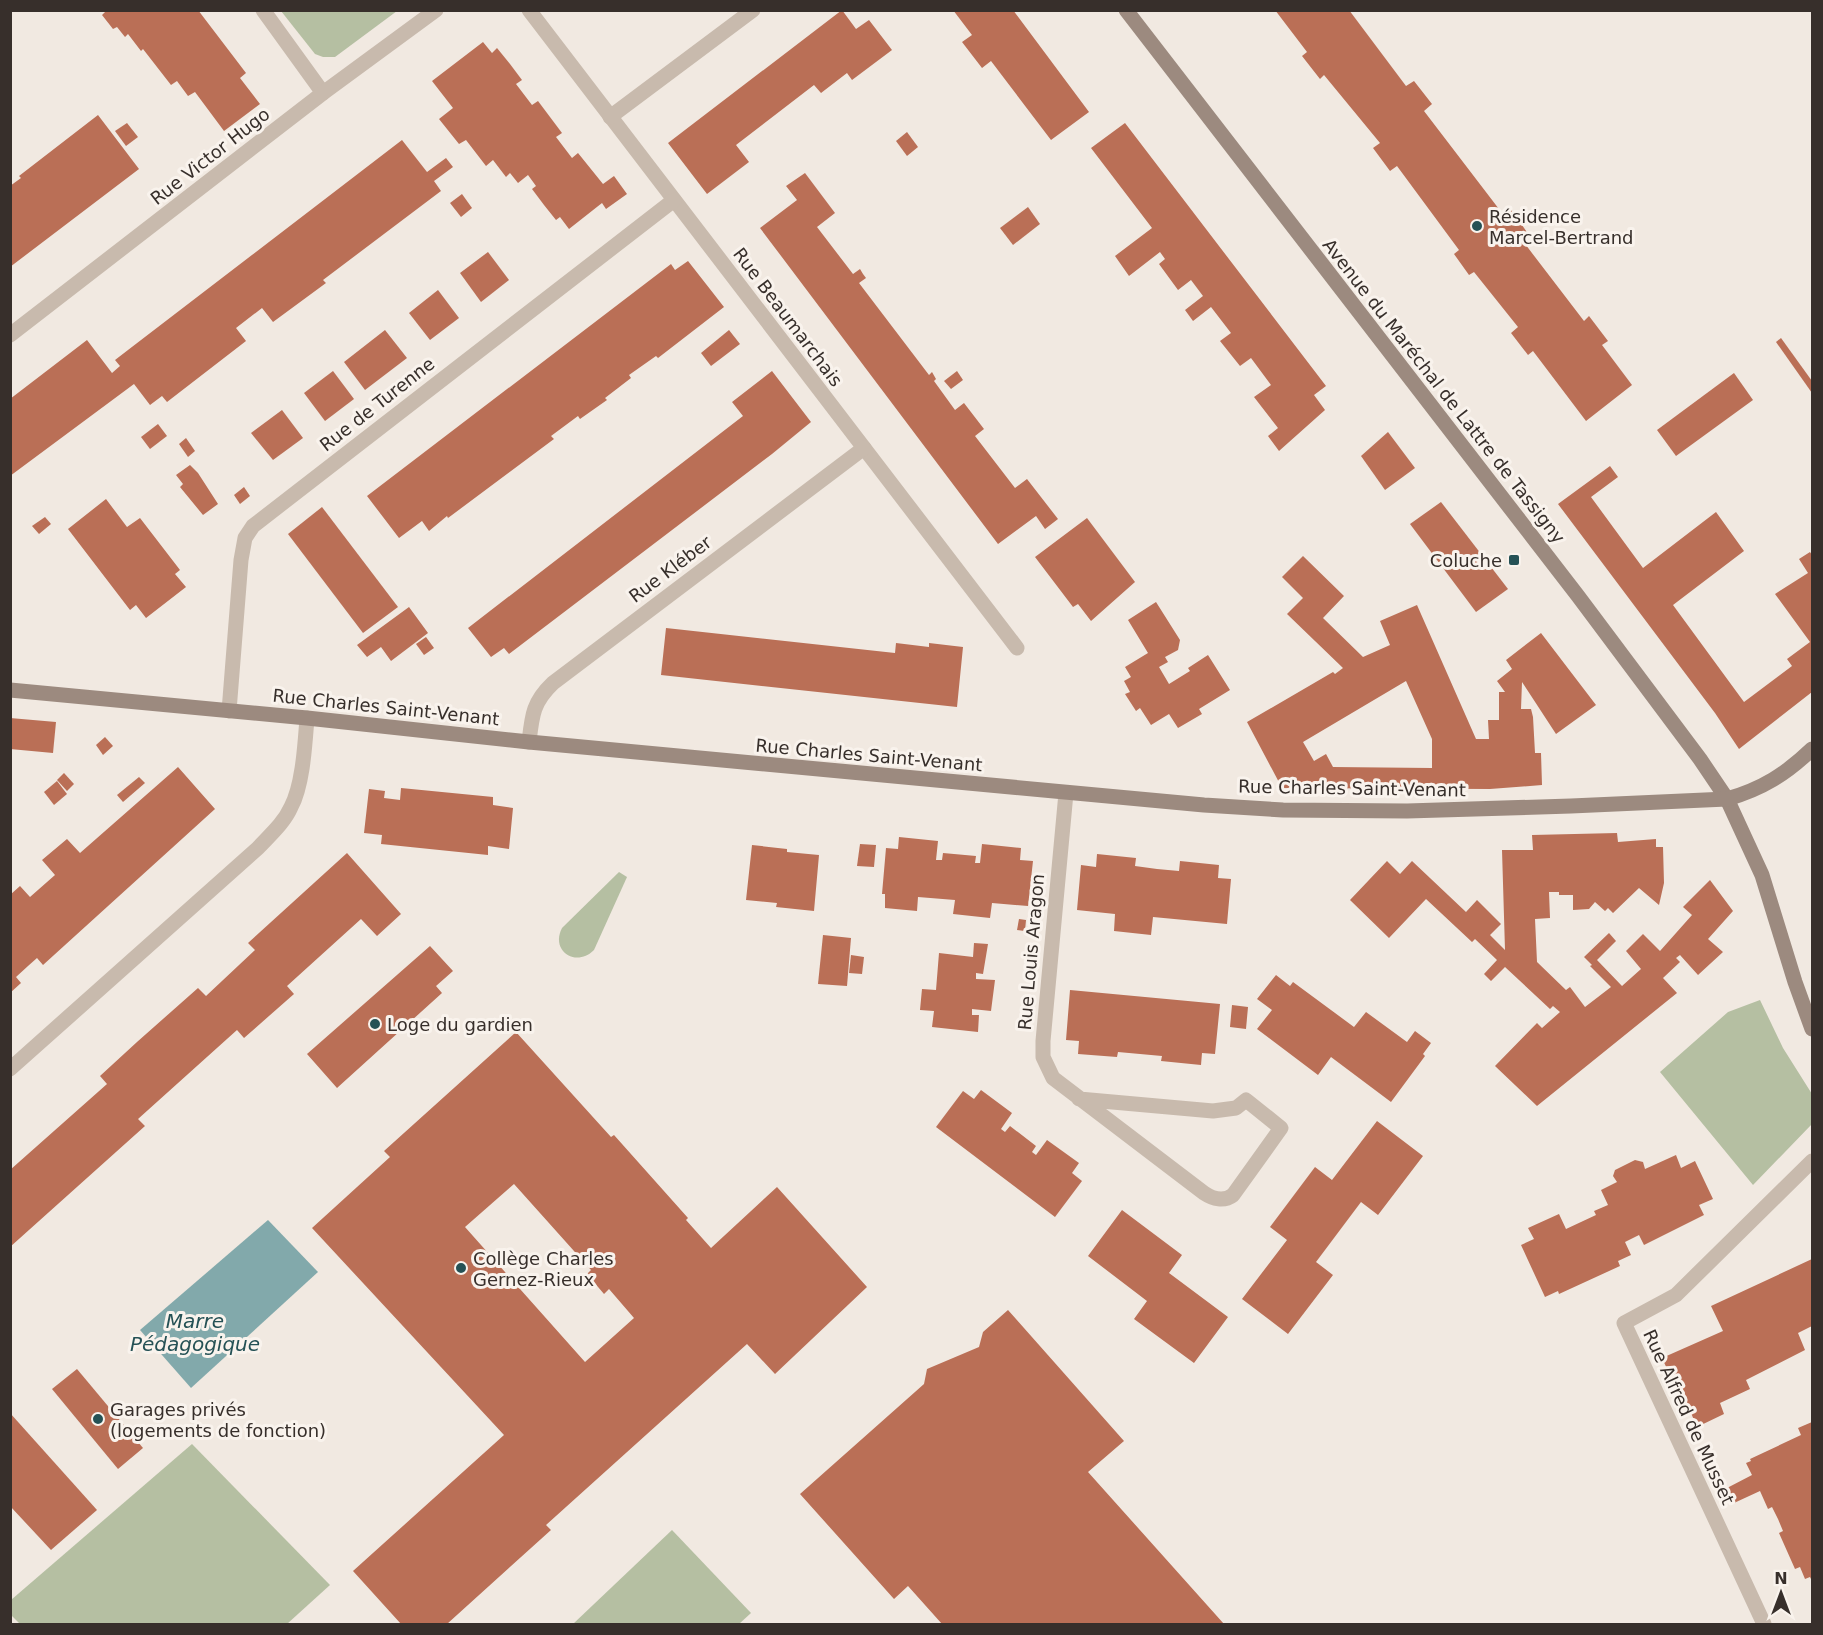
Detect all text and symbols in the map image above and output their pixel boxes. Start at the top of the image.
street label: Rue Victor Hugo [146,103,274,209]
place label: Résidence Marcel-Bertrand [1489,206,1634,248]
marker: Résidence Marcel-Bertrand [1470,219,1484,233]
street label: Avenue du Maréchal de Lattre de Tassigny [1319,235,1570,548]
street label: Rue Beaumarchais [729,244,847,390]
street label: Rue de Turenne [315,353,439,455]
street label: Rue Kléber [625,531,716,607]
place label: Coluche [1430,550,1502,571]
marker: Coluche [1507,553,1521,567]
street label: Rue Charles Saint-Venant [272,685,500,729]
street label: Rue Charles Saint-Venant [755,735,983,775]
street label: Rue Charles Saint-Venant [1238,776,1466,800]
street label: Rue Louis Aragon [1014,873,1048,1031]
place label: Loge du gardien [387,1014,533,1035]
marker: Loge du gardien [368,1017,382,1031]
place label: Collège Charles Gernez-Rieux [473,1248,614,1290]
marker: Collège Charles Gernez-Rieux [454,1261,468,1275]
water label: Marre Pédagogique [130,1309,260,1356]
street label: Rue Alfred de Musset [1639,1326,1739,1508]
place label: Garages privés (logements de fonction) [110,1399,326,1441]
marker: Garages privés (logements de fonction) [91,1412,105,1426]
north arrow [1751,1563,1811,1623]
text: N [1774,1569,1788,1588]

